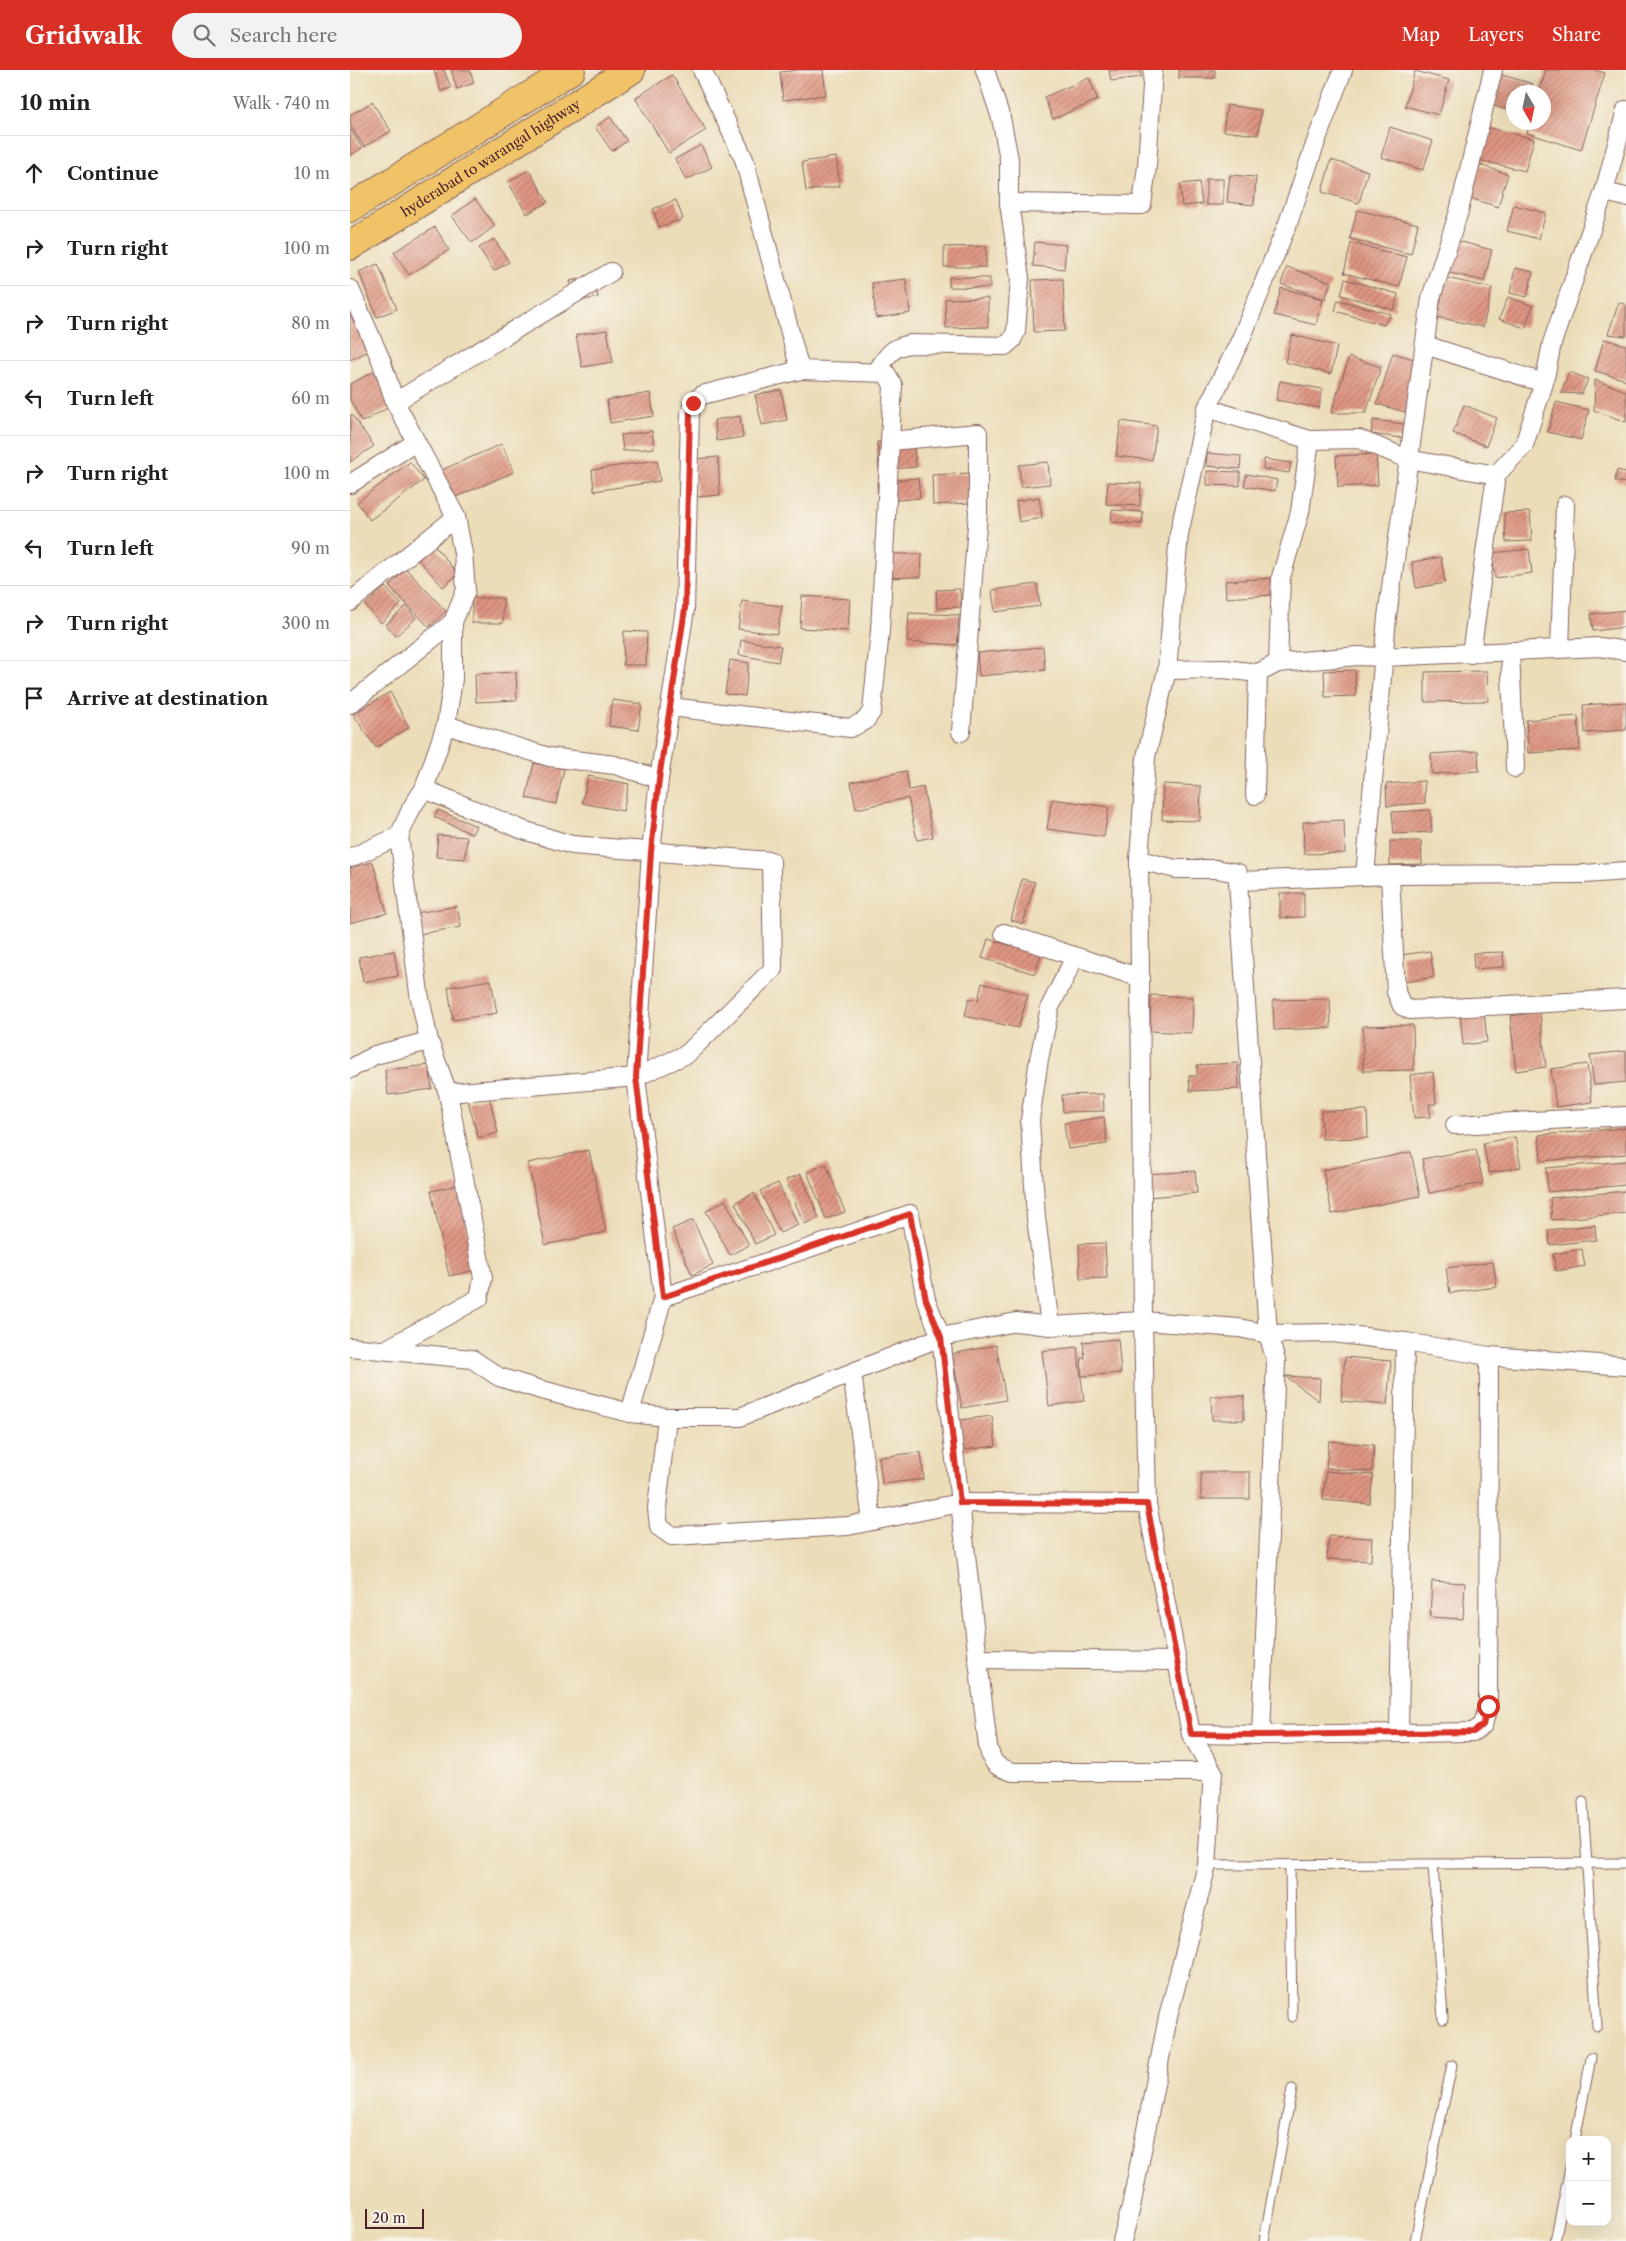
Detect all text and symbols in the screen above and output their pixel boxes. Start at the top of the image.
search box [172,13,522,58]
text: Gridwalk [25,21,142,50]
icon: search [190,21,218,49]
text: Search here [230,24,338,47]
text: Map [1402,24,1440,46]
text: Layers [1468,24,1524,46]
text: Share [1552,24,1601,46]
north arrow [1506,85,1551,130]
text: 10 min [20,90,91,115]
text: Walk · 740 m [233,93,330,113]
street label: hyderabad to warangal highway [398,95,584,221]
icon: ahead [20,159,48,187]
text: Continue [67,162,159,185]
text: 10 m [294,163,330,183]
icon: right [20,234,48,262]
text: Turn right [67,237,168,260]
text: 100 m [284,238,330,258]
icon: right [20,309,48,337]
text: Turn right [67,312,168,335]
text: 80 m [291,313,330,333]
icon: left [20,384,48,412]
text: Turn left [67,387,154,410]
text: 60 m [291,388,330,408]
route end [682,392,705,415]
icon: right [20,459,48,487]
text: Turn right [67,462,168,485]
text: 100 m [284,463,330,483]
icon: left [20,534,48,562]
text: Turn left [67,537,154,560]
text: 90 m [291,538,330,558]
icon: right [20,609,48,637]
text: Turn right [67,612,168,635]
text: 300 m [282,613,330,633]
icon: arrive [20,684,48,712]
text: Arrive at destination [67,687,268,710]
route start [1477,1695,1500,1718]
map controls [1566,2136,1611,2226]
button: + [1566,2136,1611,2181]
button: − [1566,2181,1611,2226]
scale bar [365,2206,424,2229]
text: 20 m [372,2209,406,2227]

